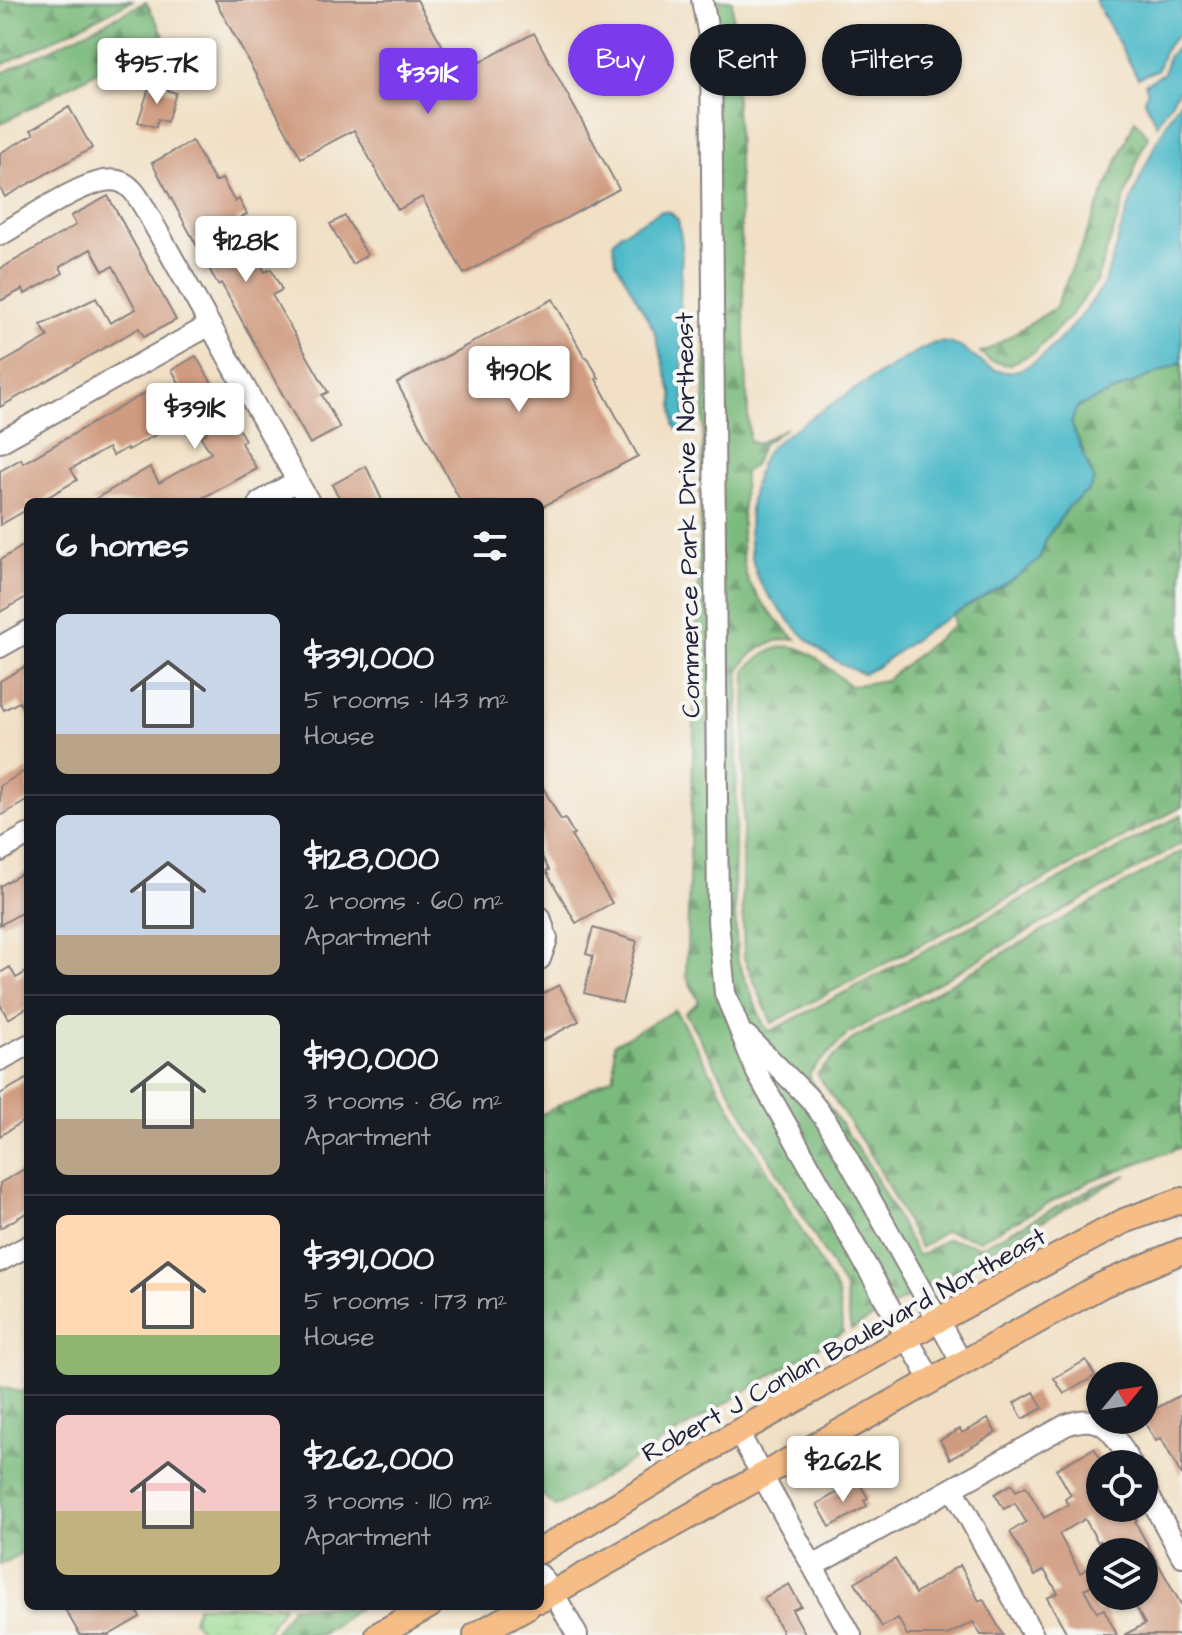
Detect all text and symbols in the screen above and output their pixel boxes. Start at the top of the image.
chip: Buy [568,24,674,96]
chip: Rent [690,24,806,96]
chip: Filters [822,24,962,96]
pin: $95.7K [92,38,222,106]
text: $95.7K [115,46,199,82]
pin: $391K [372,48,484,116]
text: $391K [397,56,459,92]
pin: $128K [190,216,302,284]
text: $128K [213,224,279,260]
street label: Commerce Park Drive Northeast [666,311,710,718]
pin: $190K [463,346,575,414]
text: $190K [487,354,551,390]
pin: $391K [139,383,251,451]
text: $391K [164,391,226,427]
text: 6 homes [56,522,189,570]
icon: filters [468,524,512,568]
text: $391,000 [304,634,434,682]
icon: home [120,646,216,742]
text: 5 rooms · 143 m² [304,682,509,718]
text: House [304,718,375,754]
text: $128,000 [304,835,439,883]
icon: home [120,847,216,943]
text: 2 rooms · 60 m² [304,883,504,919]
text: Apartment [304,919,431,955]
text: $190,000 [304,1035,438,1083]
icon: home [120,1047,216,1143]
text: 3 rooms · 86 m² [304,1083,503,1119]
text: Apartment [304,1119,431,1155]
street label: Robert J Conlan Boulevard Northeast [636,1218,1053,1471]
text: $391,000 [304,1235,434,1283]
icon: home [120,1247,216,1343]
text: 5 rooms · 173 m² [304,1283,507,1319]
text: House [304,1319,375,1355]
north arrow [1086,1362,1158,1434]
map controls [1086,1362,1158,1610]
text: $262,000 [304,1435,454,1483]
pin: $262K [787,1436,899,1504]
text: $262K [805,1444,881,1480]
icon: home [120,1447,216,1543]
button: locate [1086,1450,1158,1522]
text: 3 rooms · 110 m² [304,1483,492,1519]
text: Apartment [304,1519,431,1555]
button: layers [1086,1538,1158,1610]

